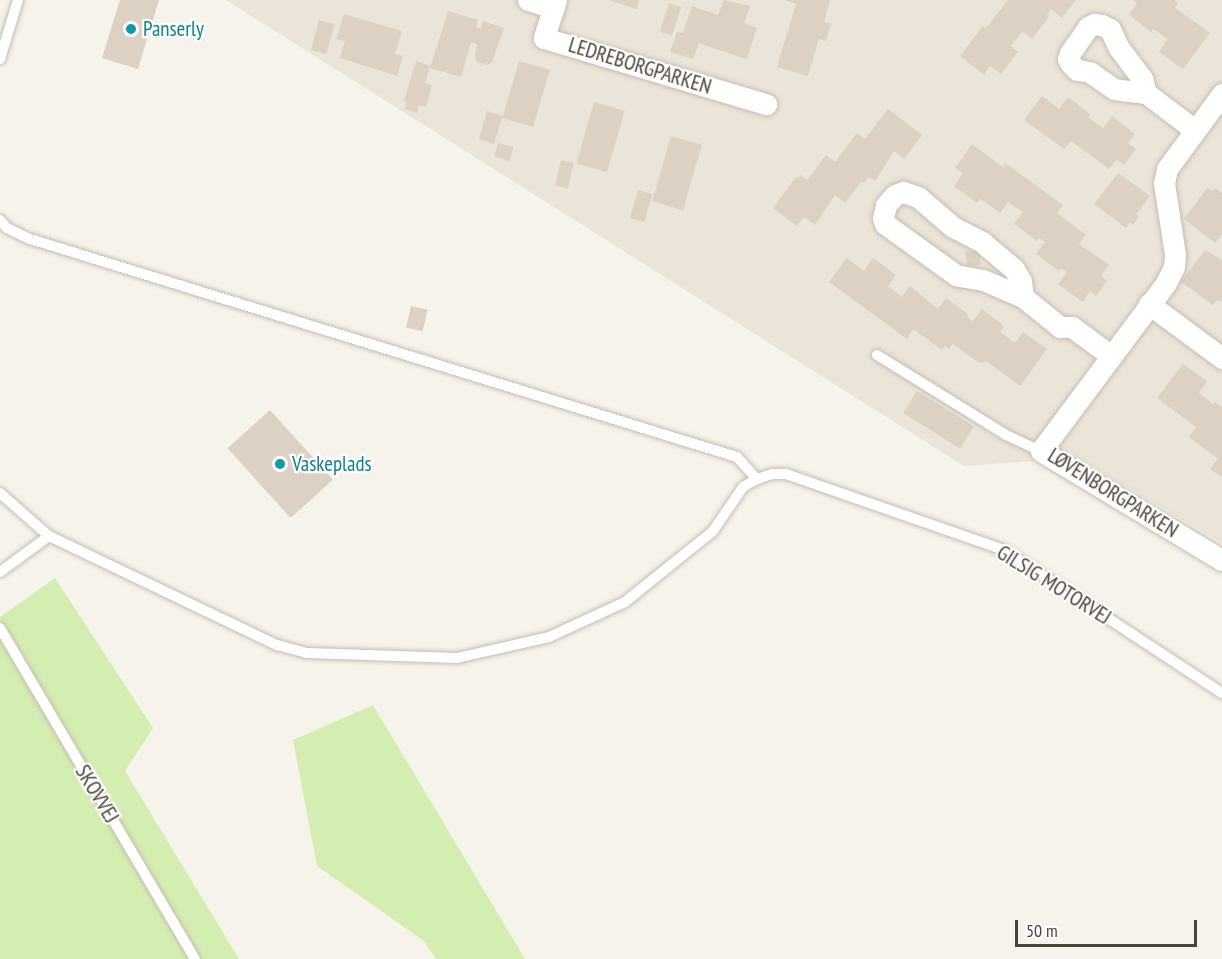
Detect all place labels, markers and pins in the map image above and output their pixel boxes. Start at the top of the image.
place label: Panserly [143,16,204,42]
marker: Panserly [124,22,138,36]
place label: Vaskeplads [292,451,372,477]
marker: Vaskeplads [273,457,287,471]

